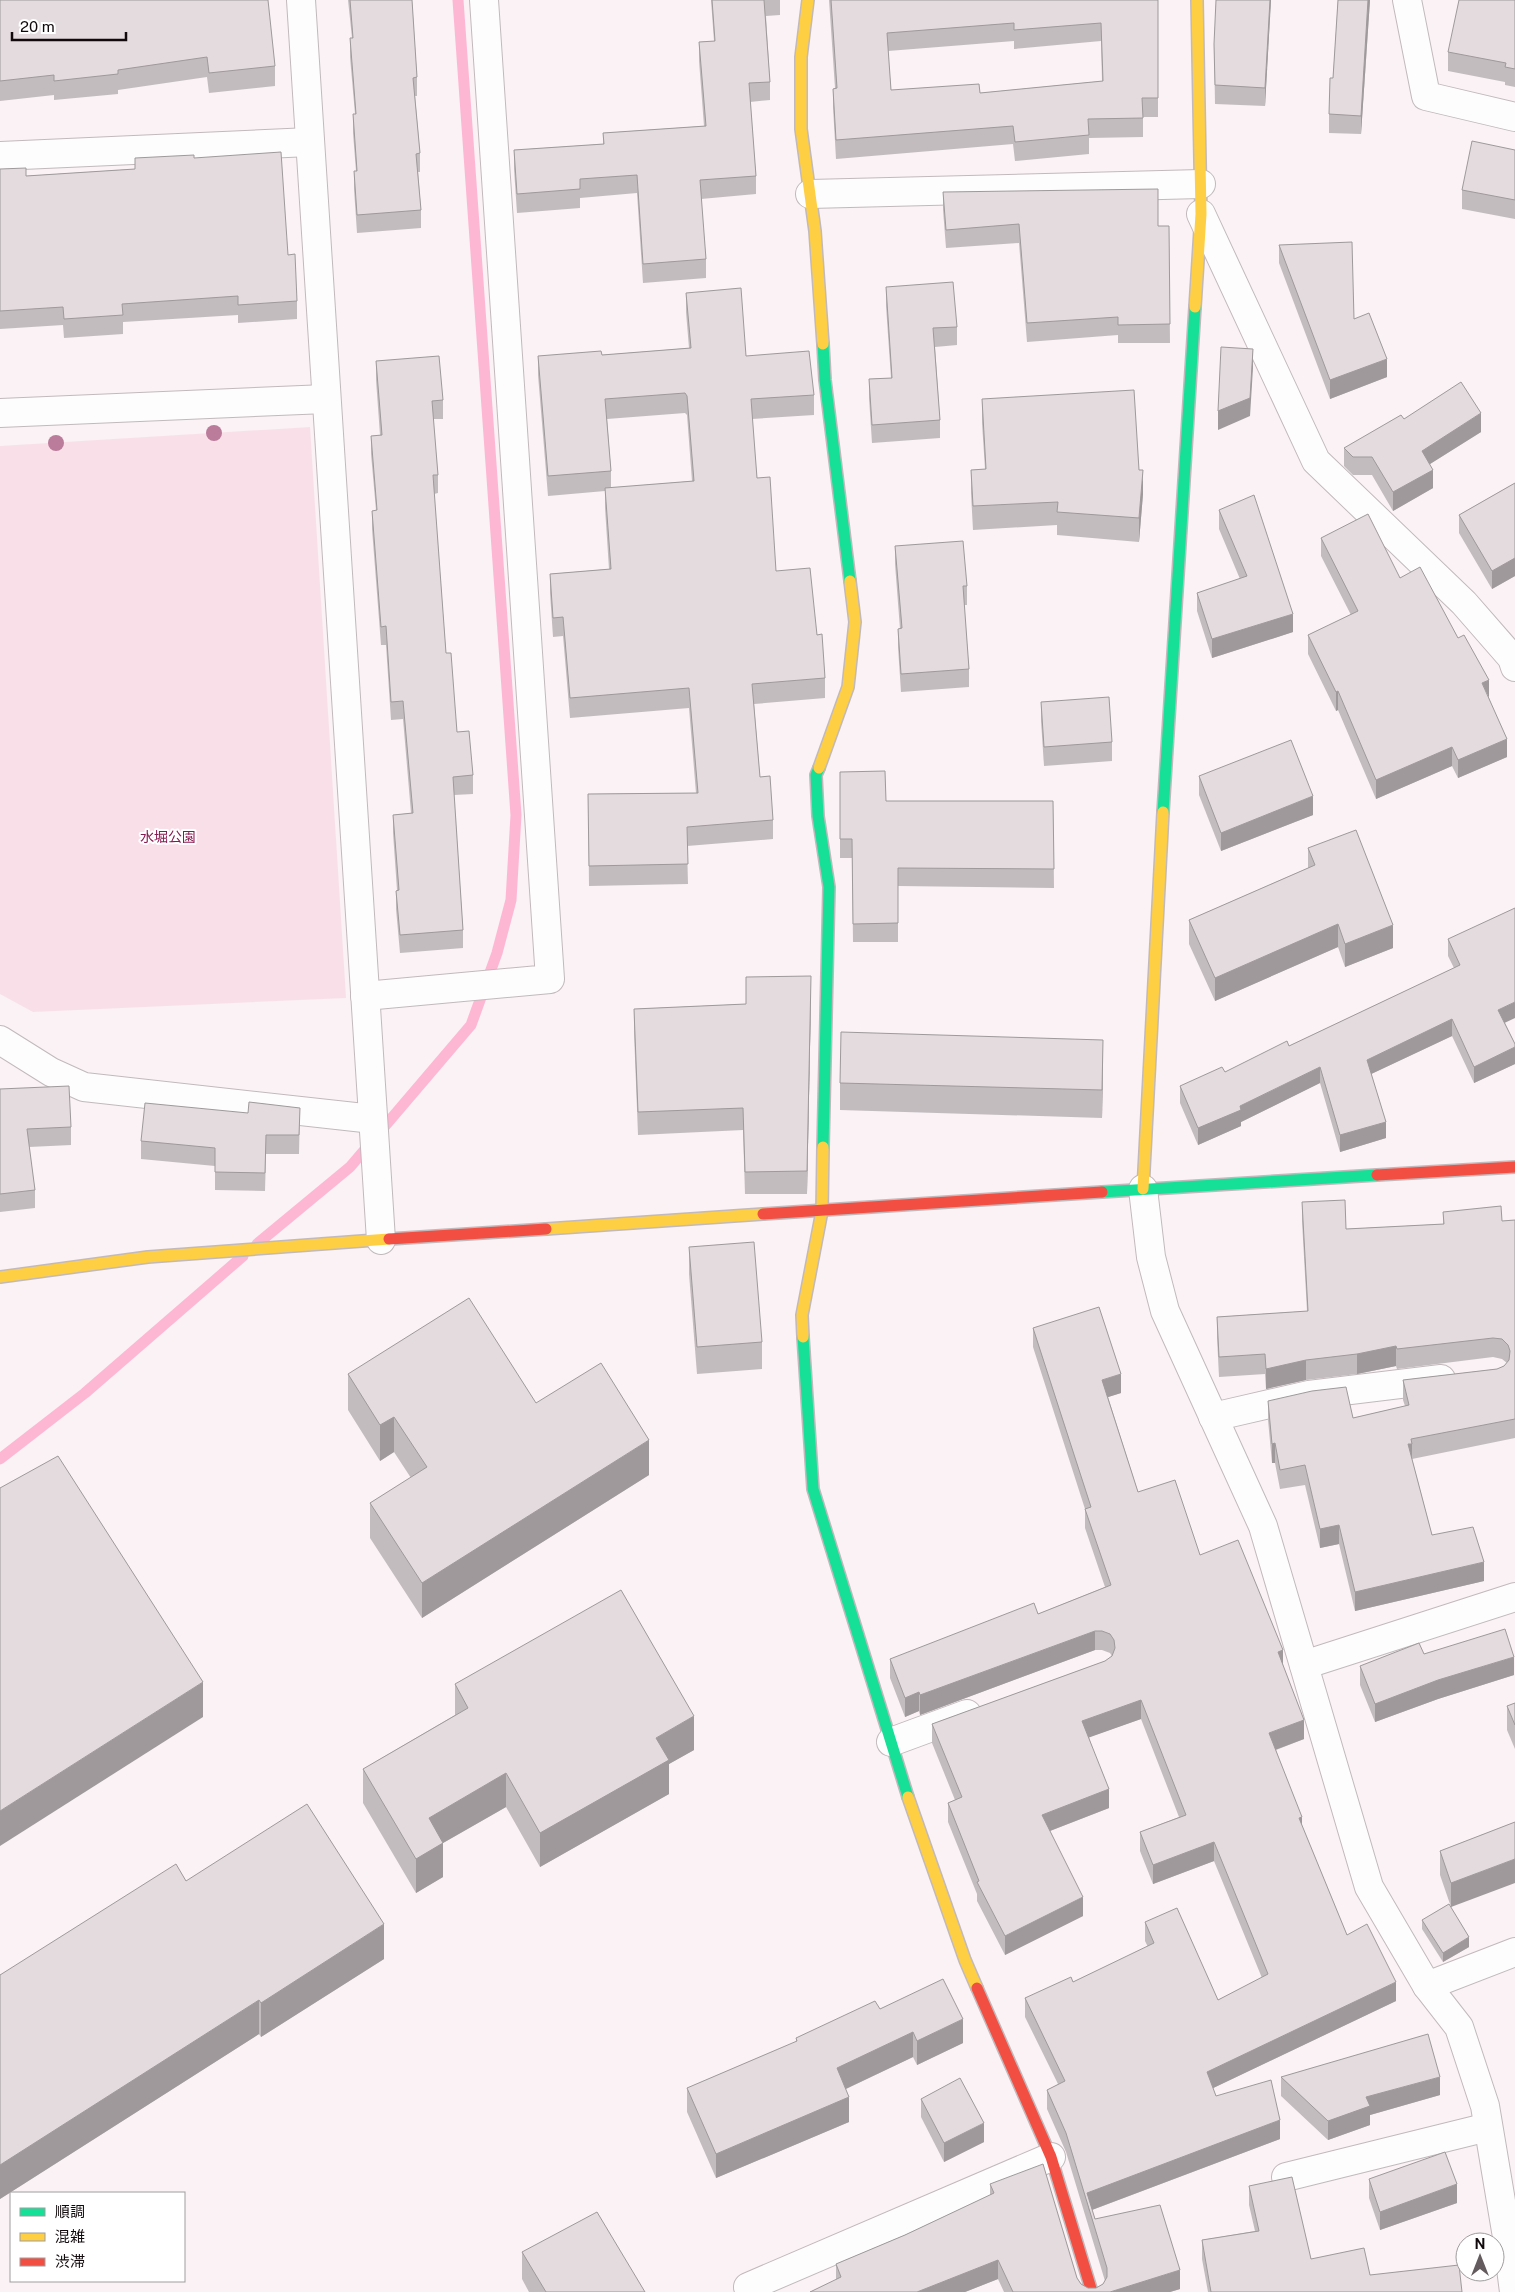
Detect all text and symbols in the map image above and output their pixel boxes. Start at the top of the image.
scale bar [12,10,126,42]
text: 20 m [20,18,55,35]
park label: 水堀公園 [140,829,196,845]
legend [10,2192,185,2282]
text: 順調 [55,2203,85,2220]
text: 混雑 [55,2228,85,2245]
north arrow [1455,2232,1505,2282]
text: N [1475,2236,1485,2252]
text: 渋滞 [55,2253,85,2270]

